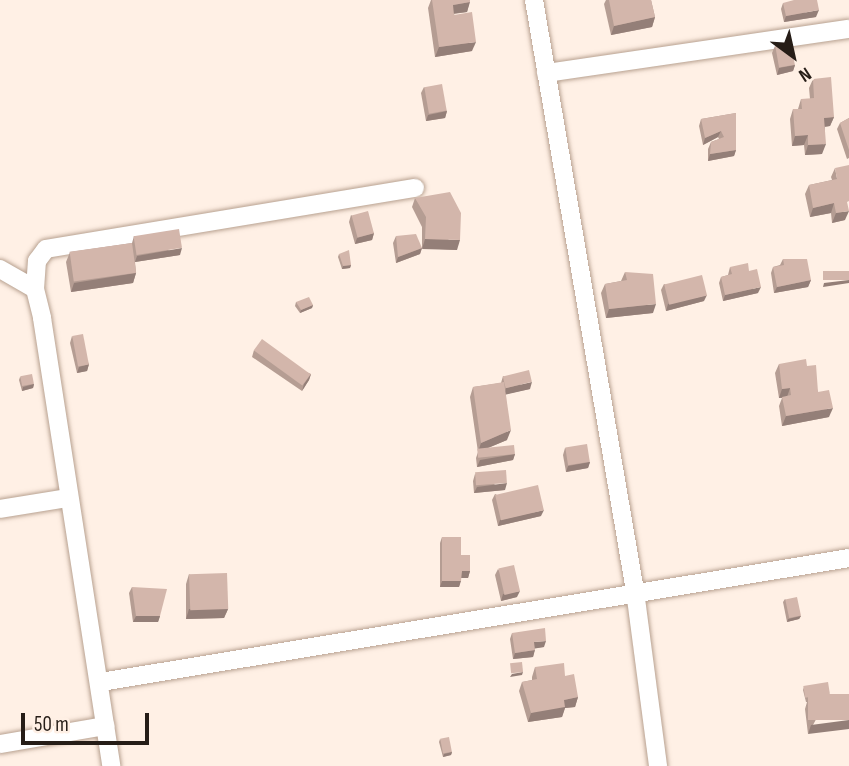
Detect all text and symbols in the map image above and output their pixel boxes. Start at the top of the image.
north arrow [758,21,828,91]
text: N [794,62,815,86]
scale bar [24,700,152,744]
text: 50 m [34,712,69,737]

